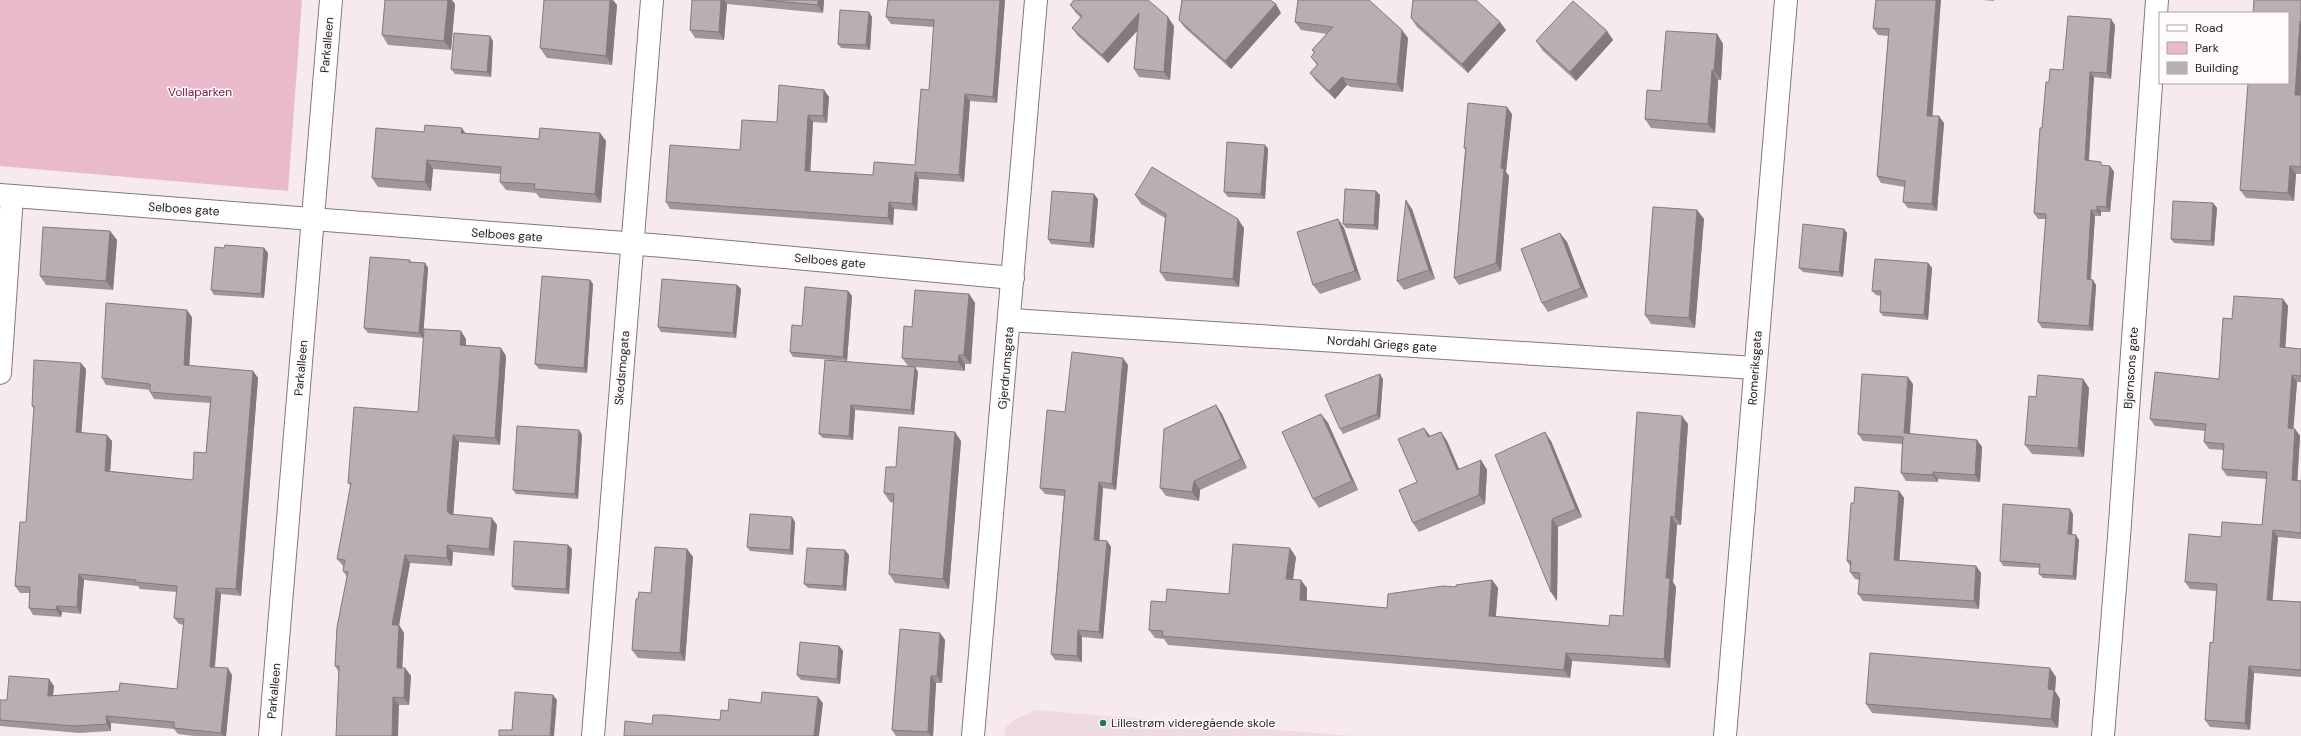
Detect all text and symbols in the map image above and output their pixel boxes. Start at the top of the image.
legend [2159,12,2289,84]
street label: Parkalleen [317,16,337,74]
text: Road [2195,20,2223,36]
text: Park [2195,40,2219,56]
text: Building [2195,60,2239,76]
park label: Vollaparken [168,84,232,100]
street label: Selboes gate [148,199,220,219]
street label: Selboes gate [471,225,543,245]
street label: Selboes gate [794,250,866,272]
street label: Gjerdrumsgata [994,326,1018,410]
street label: Bjørnsons gate [2120,326,2142,410]
street label: Skedsmogata [611,330,633,406]
street label: Romeriksgata [1744,330,1766,406]
street label: Nordahl Griegs gate [1327,332,1438,356]
street label: Parkalleen [291,339,311,397]
street label: Parkalleen [264,662,284,720]
place label: Lillestrøm videregående skole [1111,715,1276,731]
marker: Lillestrøm videregående skole [1098,718,1108,728]

